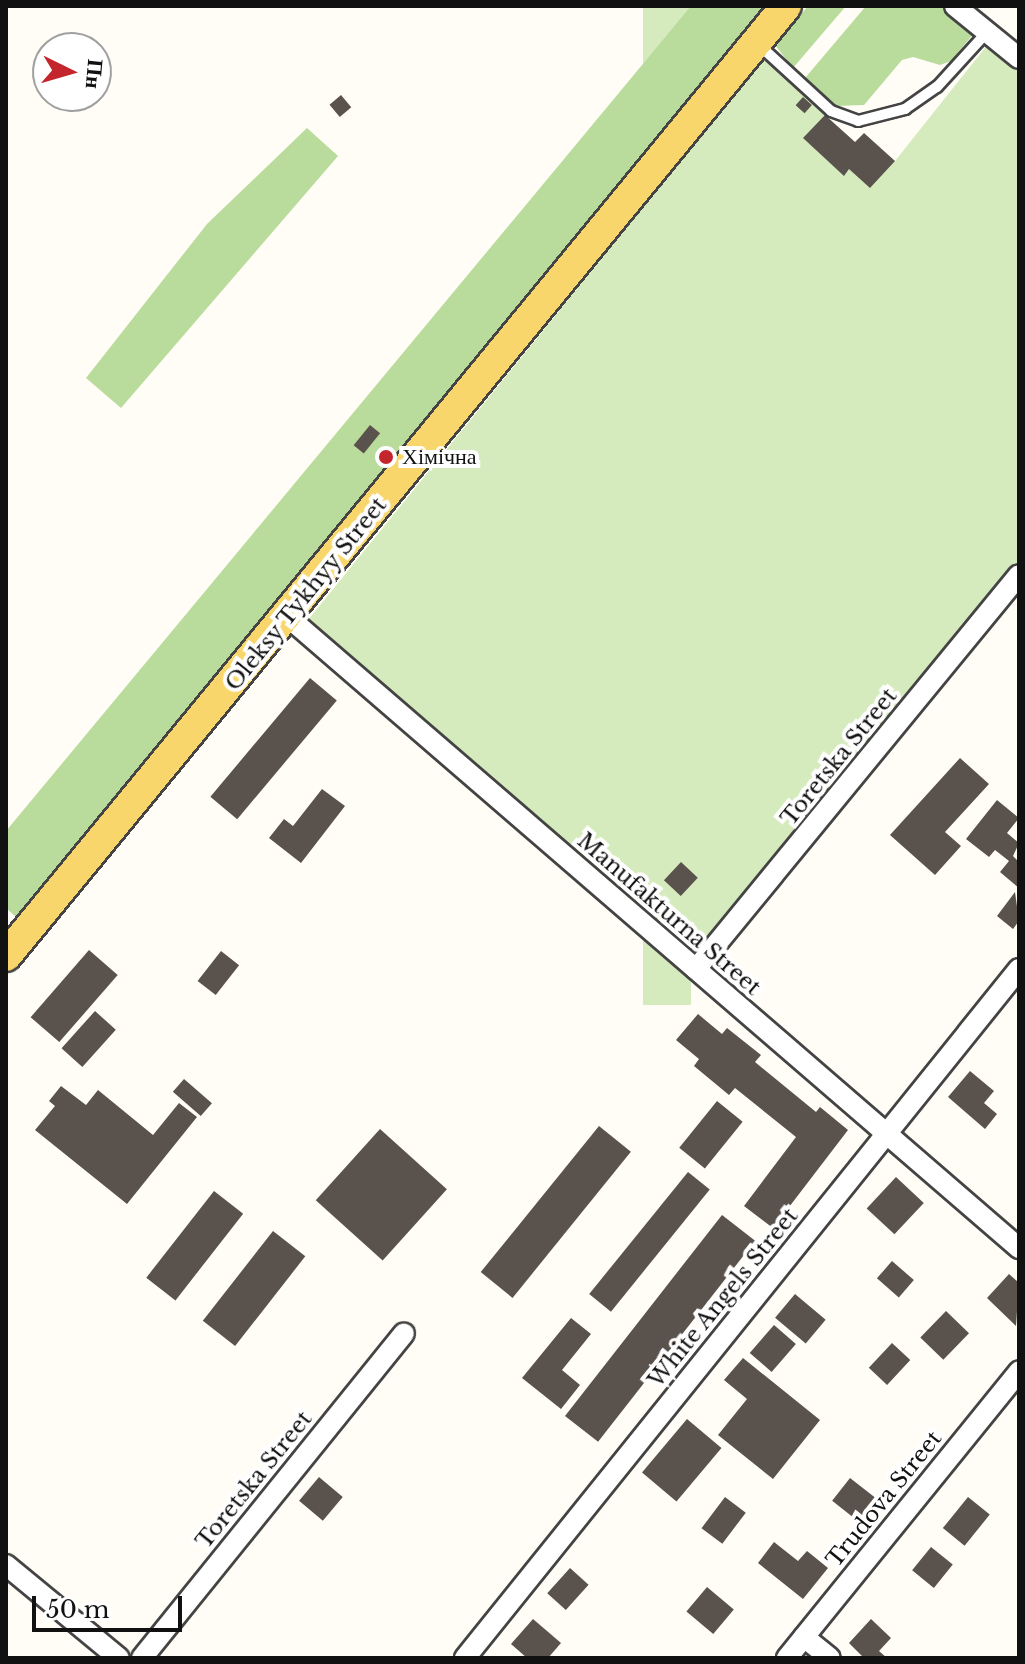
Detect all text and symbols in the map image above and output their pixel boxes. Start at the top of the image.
north arrow [32,32,112,112]
text: Пн [80,58,109,90]
place label: Хімічна [402,444,477,470]
marker: Хімічна [377,448,395,466]
street label: Oleksy Tykhyy Street [219,491,393,697]
street label: Toretska Street [776,683,902,831]
street label: Manufakturna Street [572,827,766,1001]
street label: White Angels Street [642,1203,804,1393]
street label: Toretska Street [191,1406,317,1554]
street label: Trudova Street [821,1425,947,1573]
scale bar [36,1580,186,1630]
text: 50 m [46,1595,109,1624]

